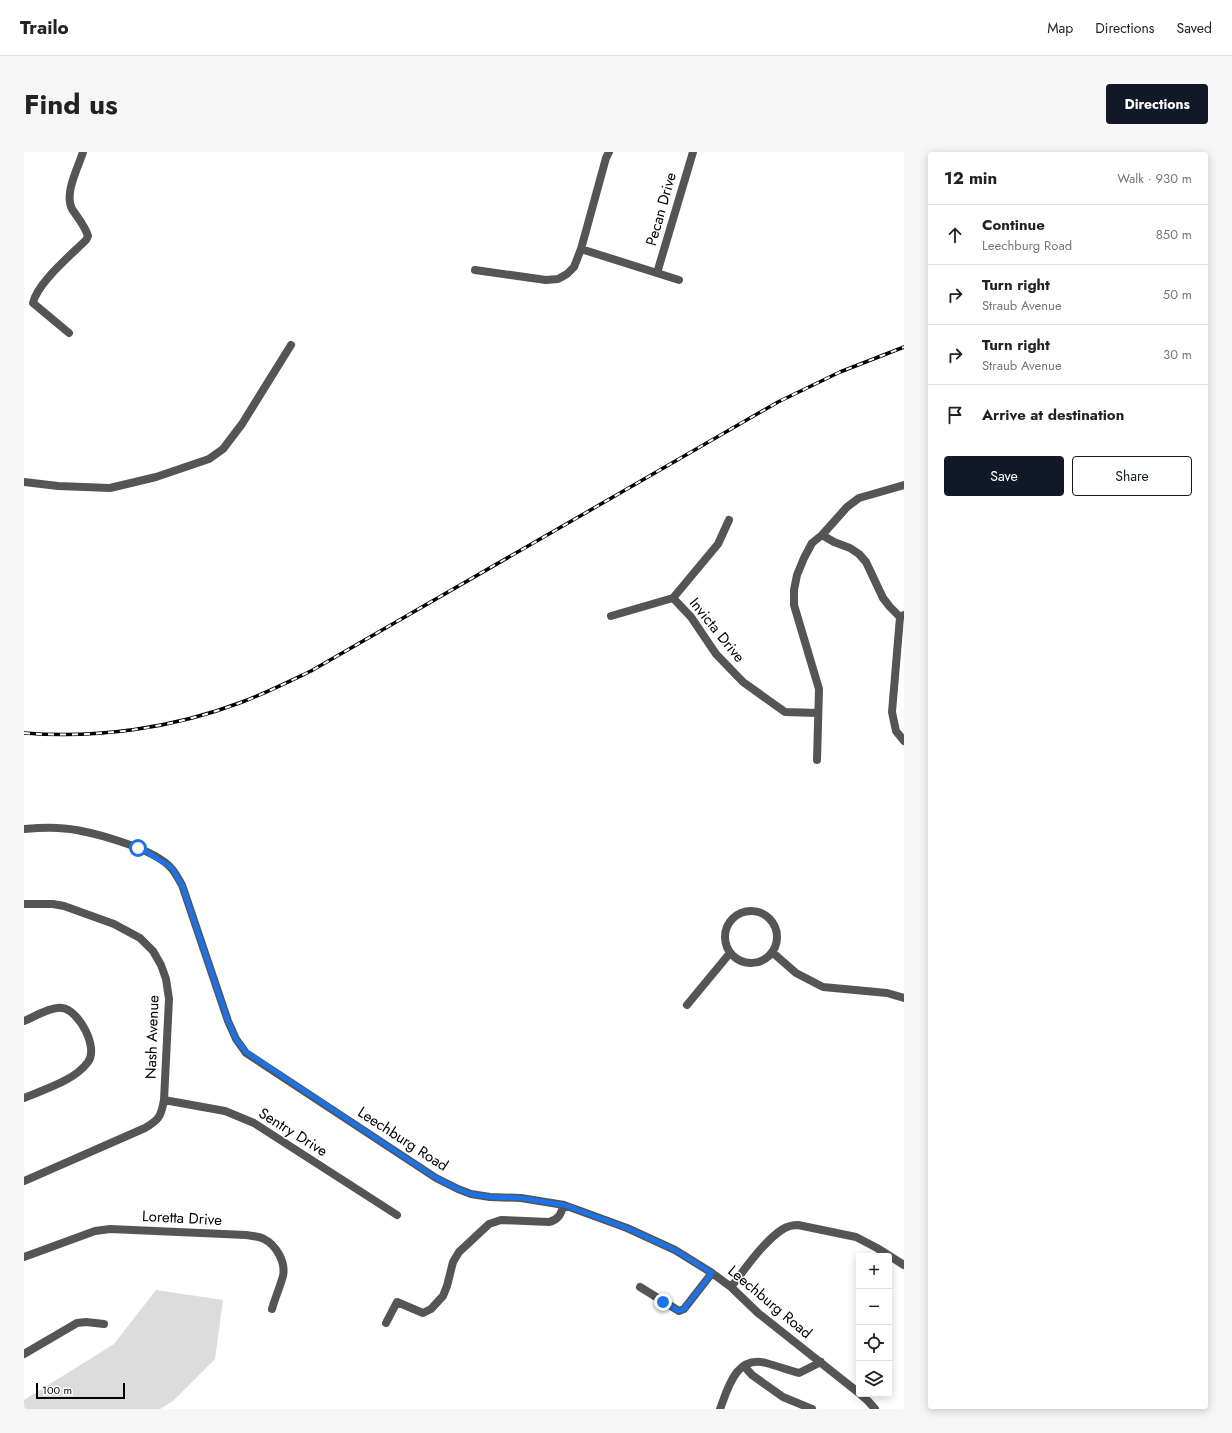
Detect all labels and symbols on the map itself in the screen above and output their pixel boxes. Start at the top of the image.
street label: Pecan Drive [640,169,682,248]
street label: Invicta Drive [684,593,750,667]
route start [129,839,147,857]
street label: Nash Avenue [140,994,164,1079]
street label: Leechburg Road [353,1101,453,1177]
street label: Sentry Drive [254,1102,332,1162]
street label: Loretta Drive [142,1205,223,1231]
street label: Leechburg Road [723,1260,817,1344]
route end [654,1293,672,1311]
scale bar [36,1381,125,1400]

